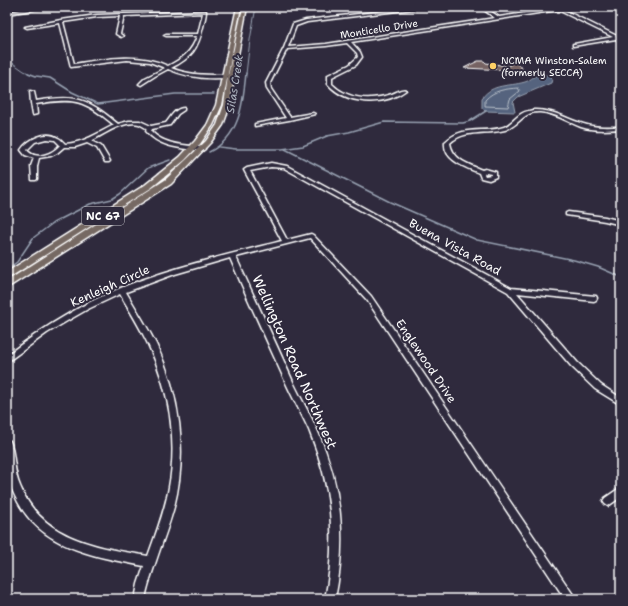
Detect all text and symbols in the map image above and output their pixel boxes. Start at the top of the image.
street label: Monticello Drive [339,16,419,42]
water label: Silas Creek [223,53,247,114]
place label: NCMA Winston-Salem (formerly SECCA) [501,54,607,79]
marker: NCMA Winston-Salem (formerly SECCA) [488,61,498,71]
road number: NC 67 [82,207,124,225]
street label: Buena Vista Road [406,215,504,279]
street label: Kenleigh Circle [68,261,152,311]
street label: Wellington Road Northwest [248,272,342,452]
street label: Englewood Drive [392,316,460,406]

